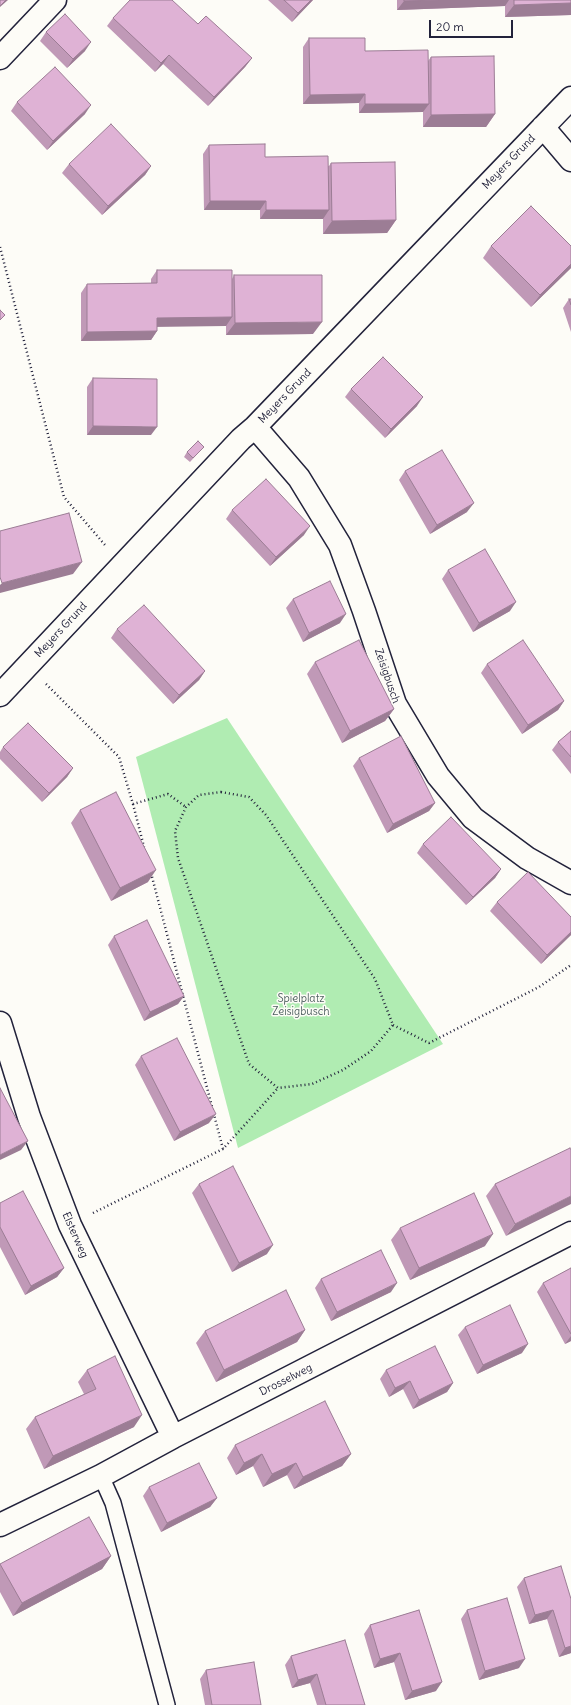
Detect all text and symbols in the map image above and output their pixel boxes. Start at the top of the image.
scale bar [431,12,515,38]
text: 20 m [436,19,464,34]
street label: Meyers Grund [480,132,538,192]
street label: Meyers Grund [256,366,314,426]
street label: Meyers Grund [32,600,90,660]
street label: Zeisigbusch [371,647,403,705]
park label: Spielplatz Zeisigbusch [272,992,330,1018]
street label: Elsterweg [59,1210,91,1260]
street label: Drosselweg [257,1361,315,1399]

